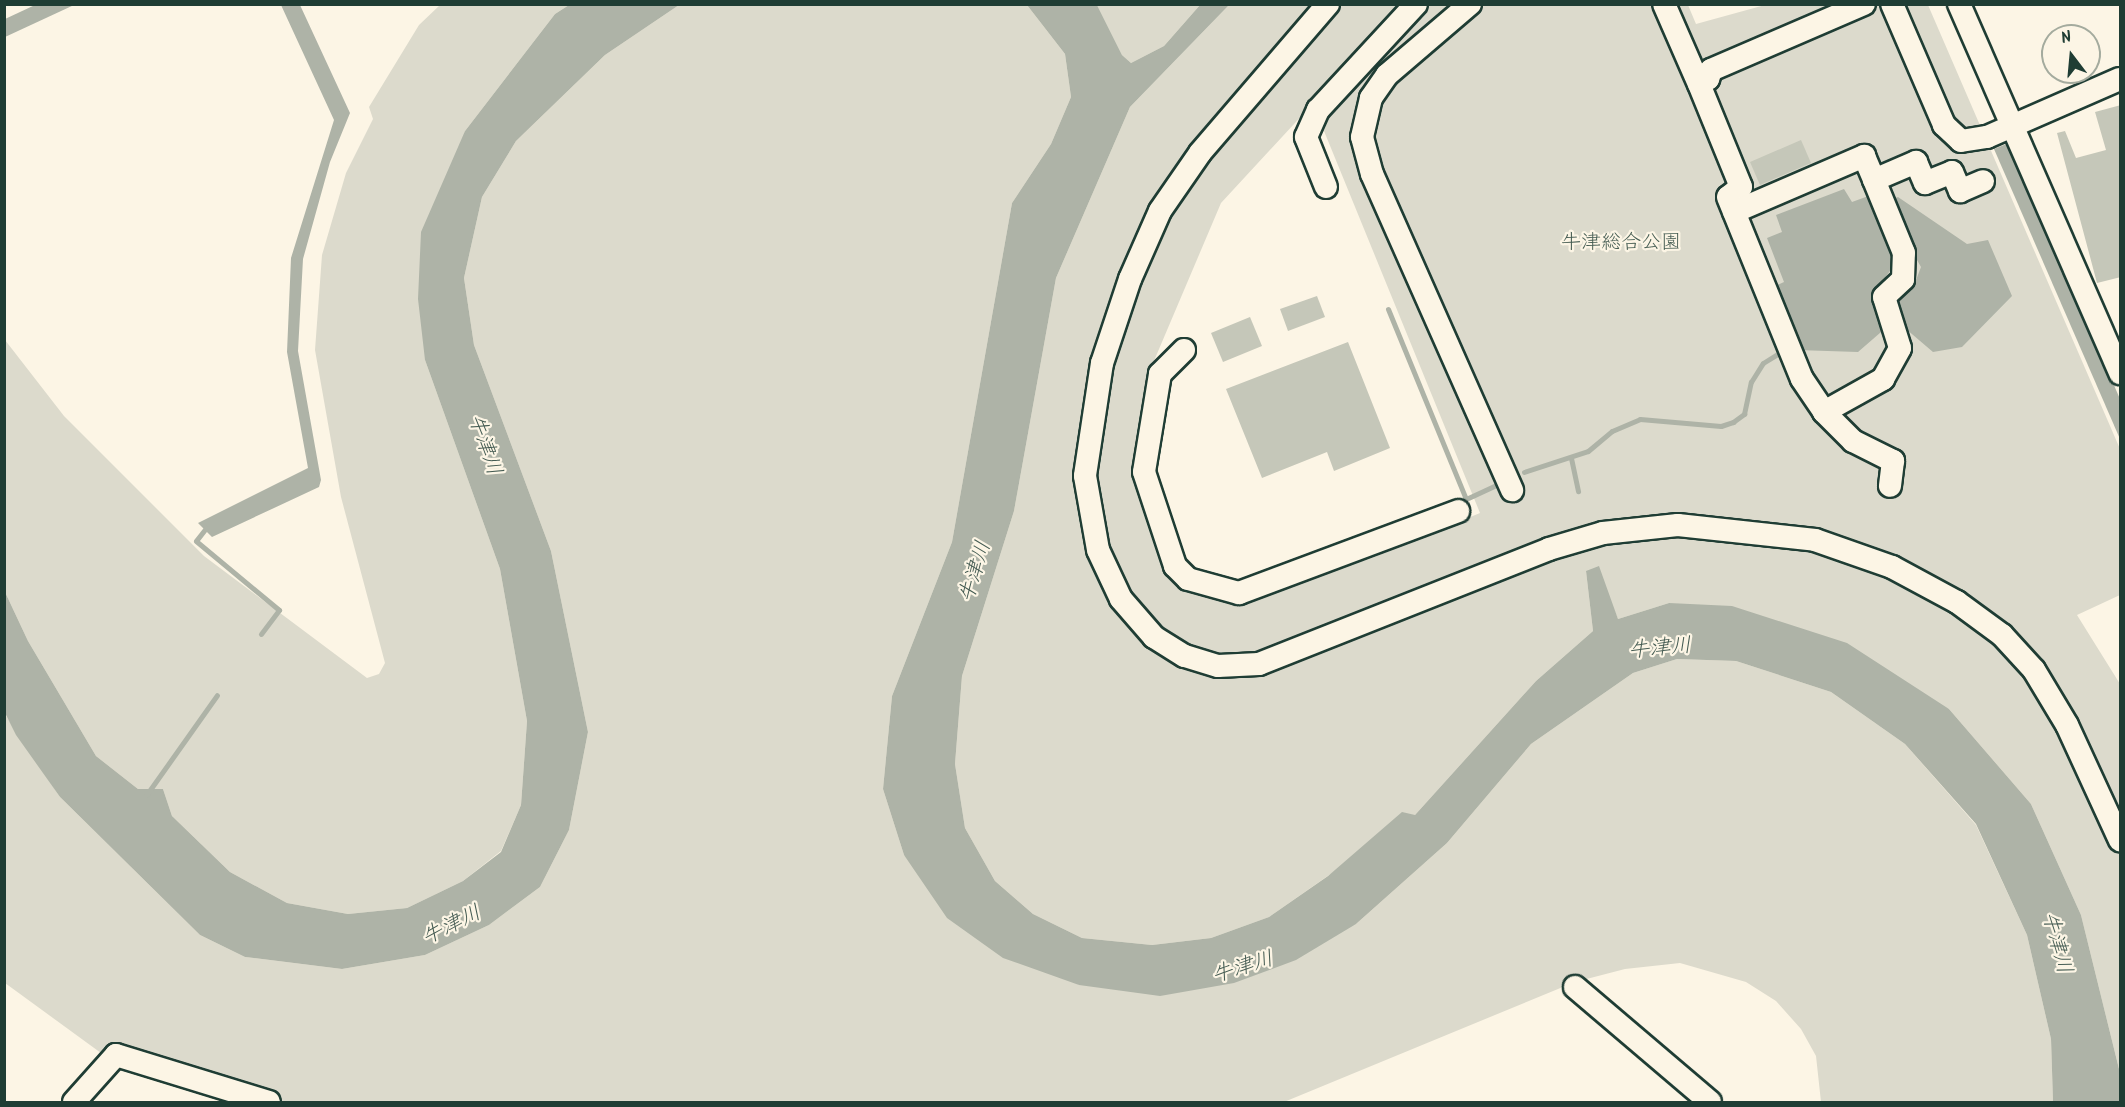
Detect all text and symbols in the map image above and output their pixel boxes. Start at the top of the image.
north arrow [2041,24,2101,84]
text: N [2058,25,2075,52]
park label: 牛津総合公園 [1561,231,1681,255]
water label: 牛津川 [462,411,506,479]
water label: 牛津川 [955,538,997,606]
water label: 牛津川 [1628,634,1692,664]
water label: 牛津川 [418,901,486,951]
water label: 牛津川 [2036,909,2076,977]
water label: 牛津川 [1209,947,1277,989]

